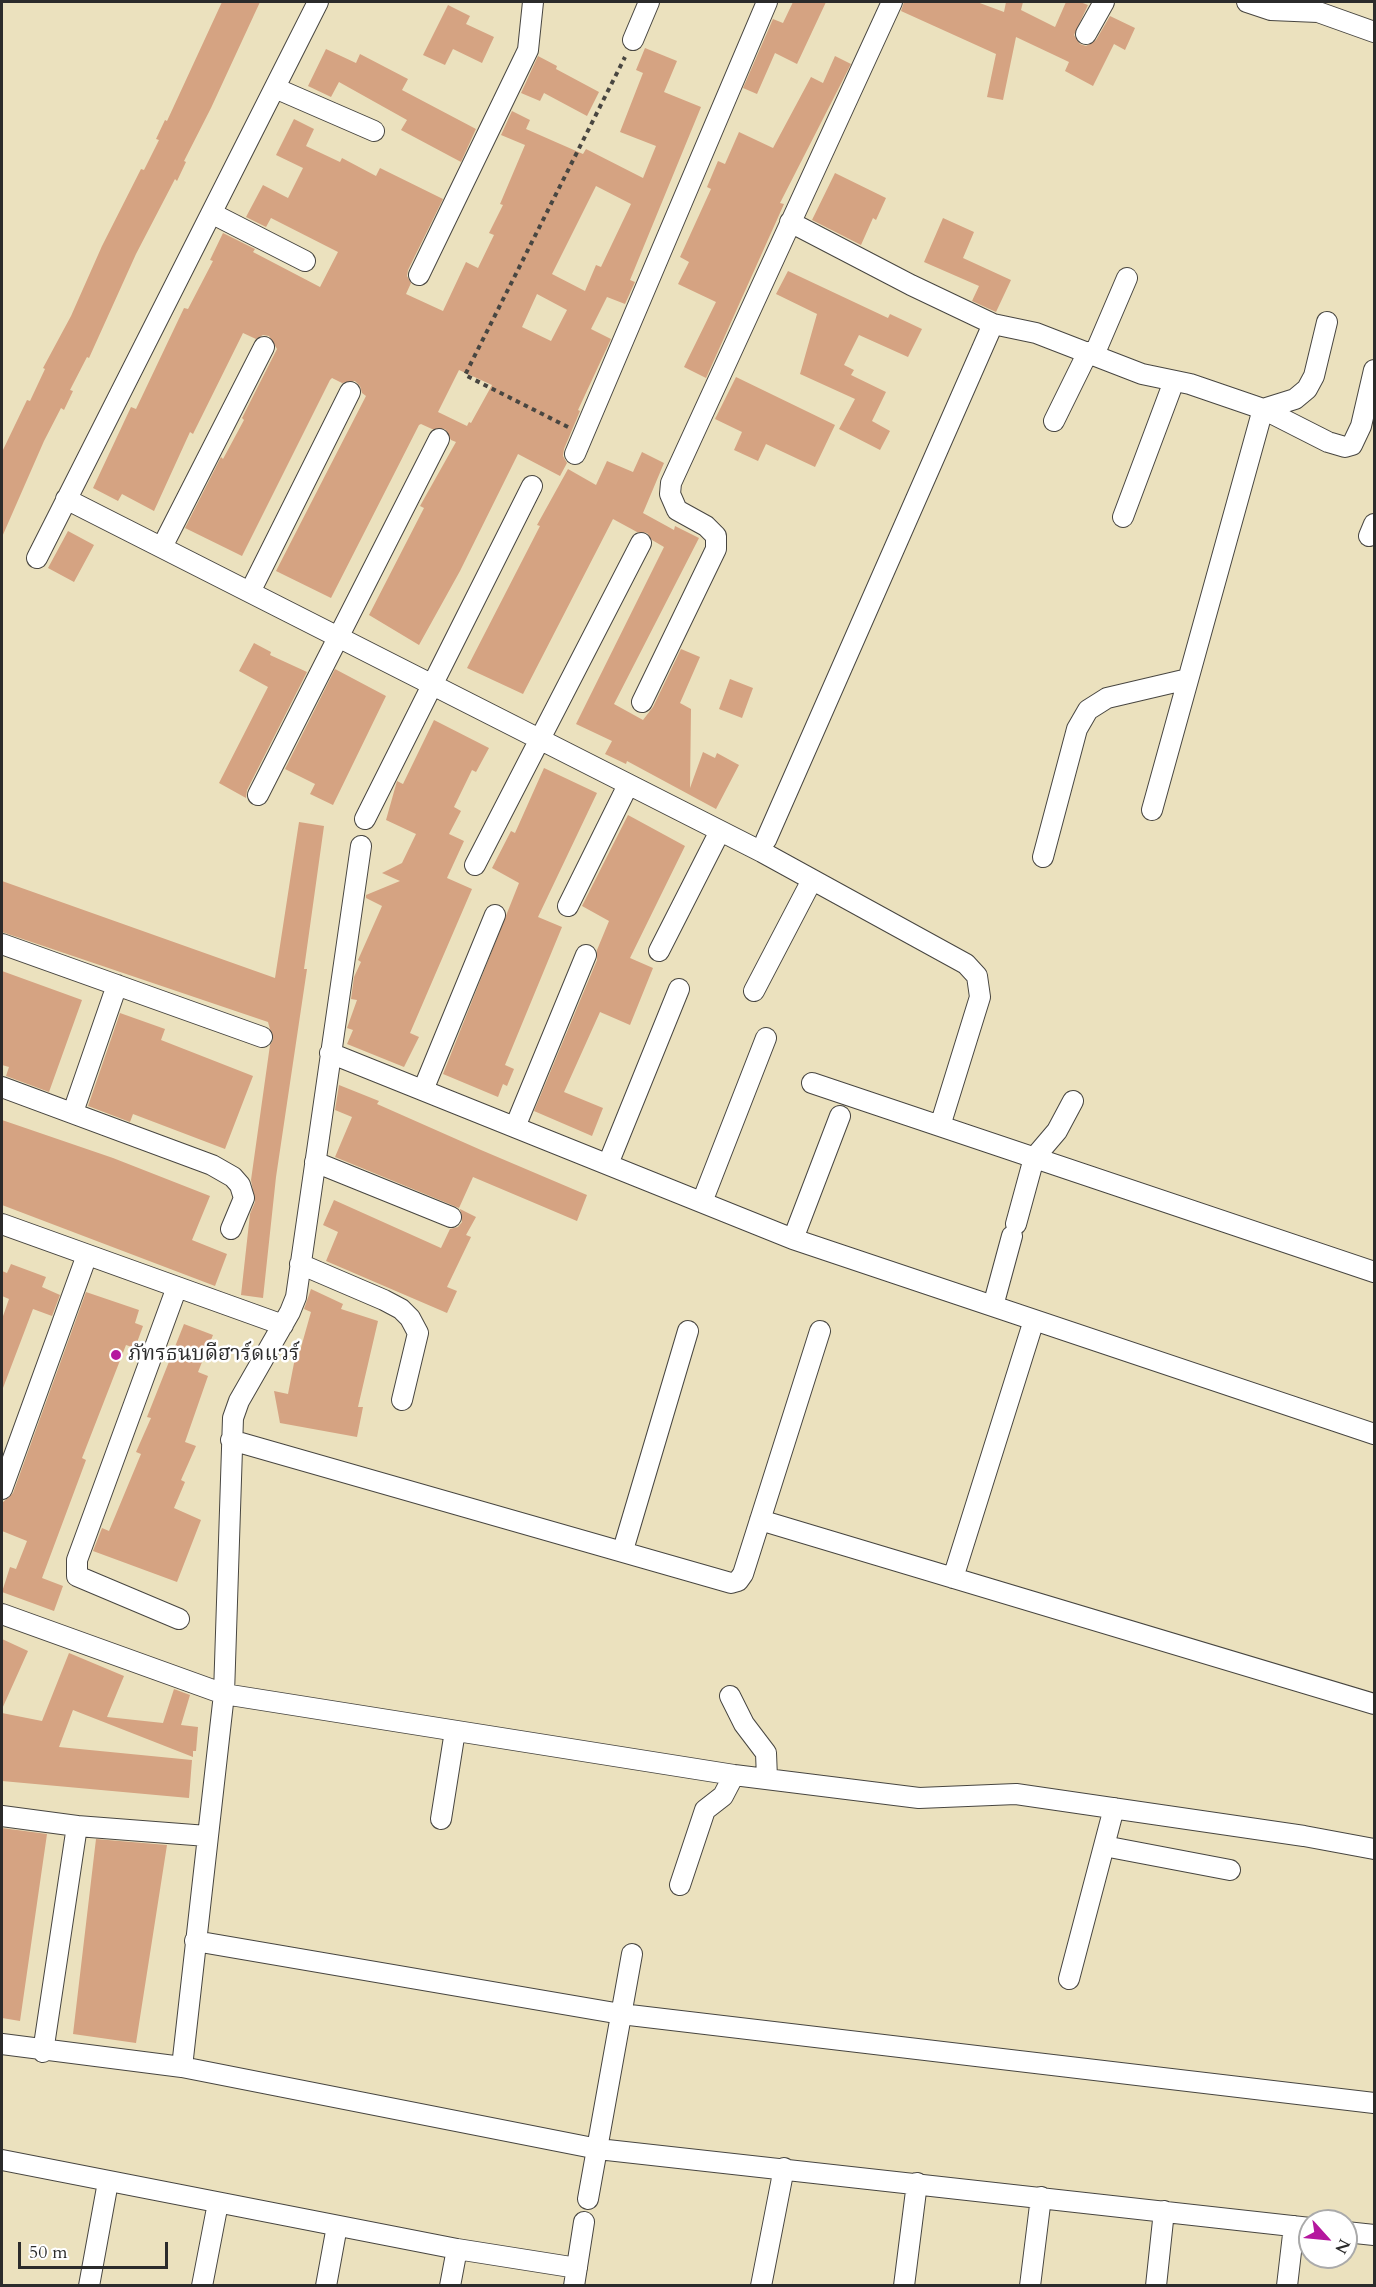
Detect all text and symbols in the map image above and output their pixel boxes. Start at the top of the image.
place label: ภัทรธนบดีฮาร์ดแวร์ [128,1342,299,1368]
marker: ภัทรธนบดีฮาร์ดแวร์ [109,1348,123,1362]
north arrow [1298,2209,1358,2269]
scale bar [21,2230,171,2268]
text: N [1329,2235,1355,2257]
text: 50 m [29,2240,68,2265]

